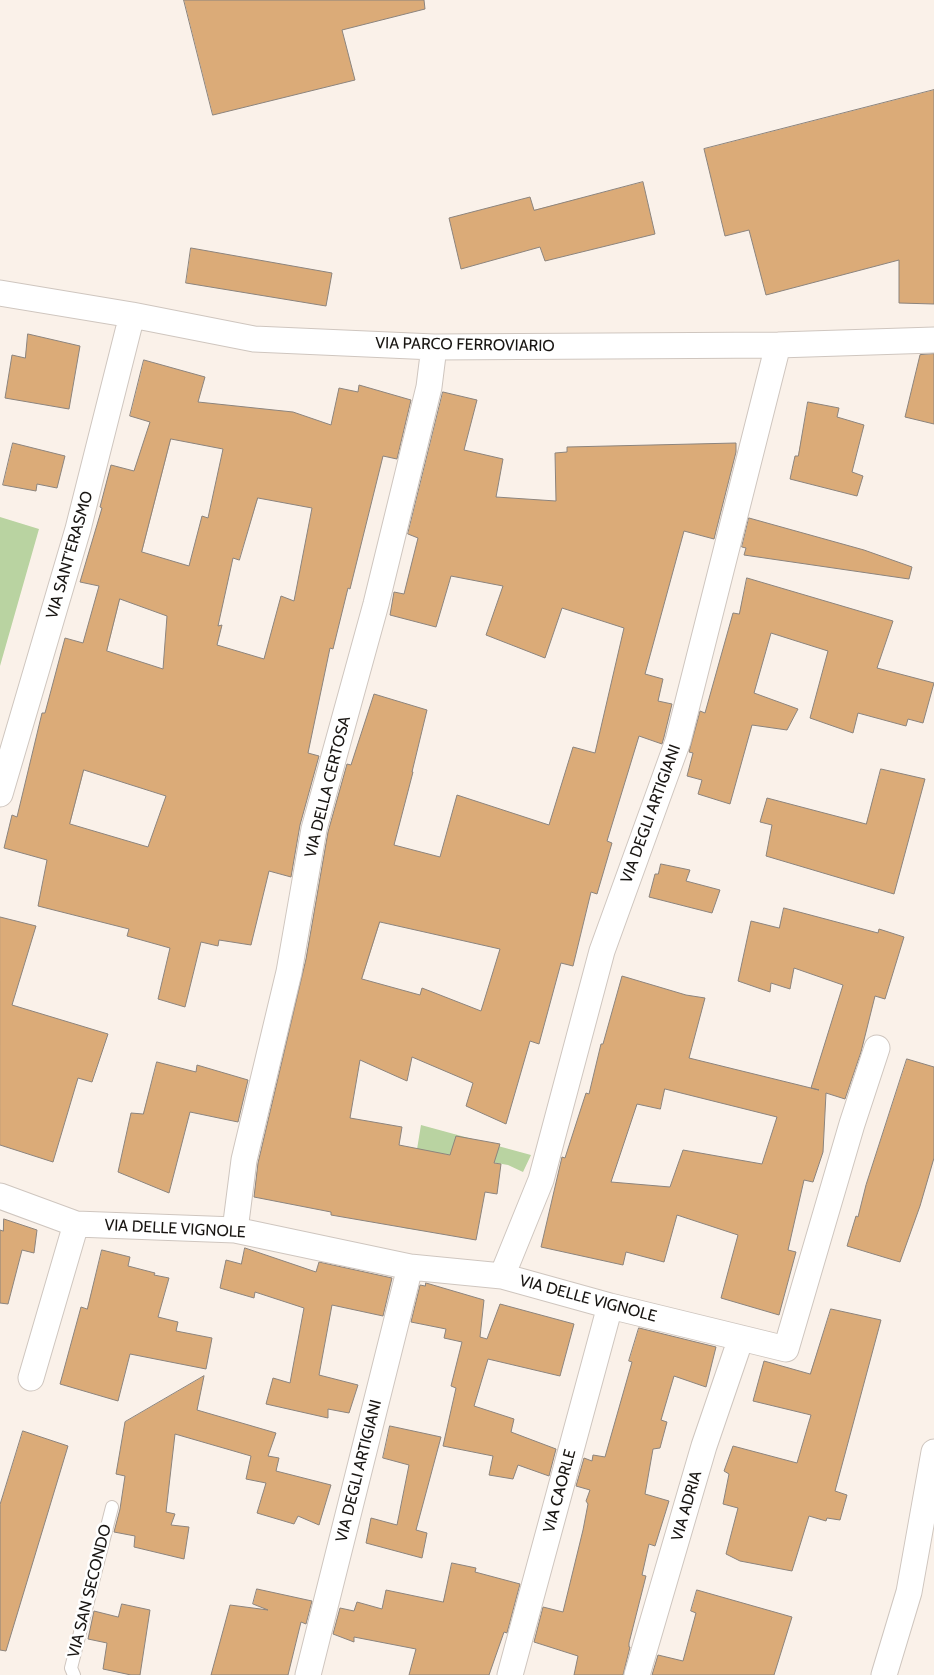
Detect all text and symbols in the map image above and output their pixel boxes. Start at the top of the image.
street label: VIA PARCO FERROVIARIO [375,334,555,356]
street label: VIA SANT'ERASMO [43,489,97,621]
street label: VIA DELLA CERTOSA [301,714,355,860]
street label: VIA DEGLI ARTIGIANI [617,742,685,886]
street label: VIA DELLE VIGNOLE [104,1216,246,1242]
street label: VIA DELLE VIGNOLE [517,1271,659,1327]
street label: VIA DEGLI ARTIGIANI [332,1398,386,1544]
street label: VIA CAORLE [540,1447,580,1535]
street label: VIA ADRIA [668,1469,706,1543]
street label: VIA SAN SECONDO [64,1522,116,1660]

